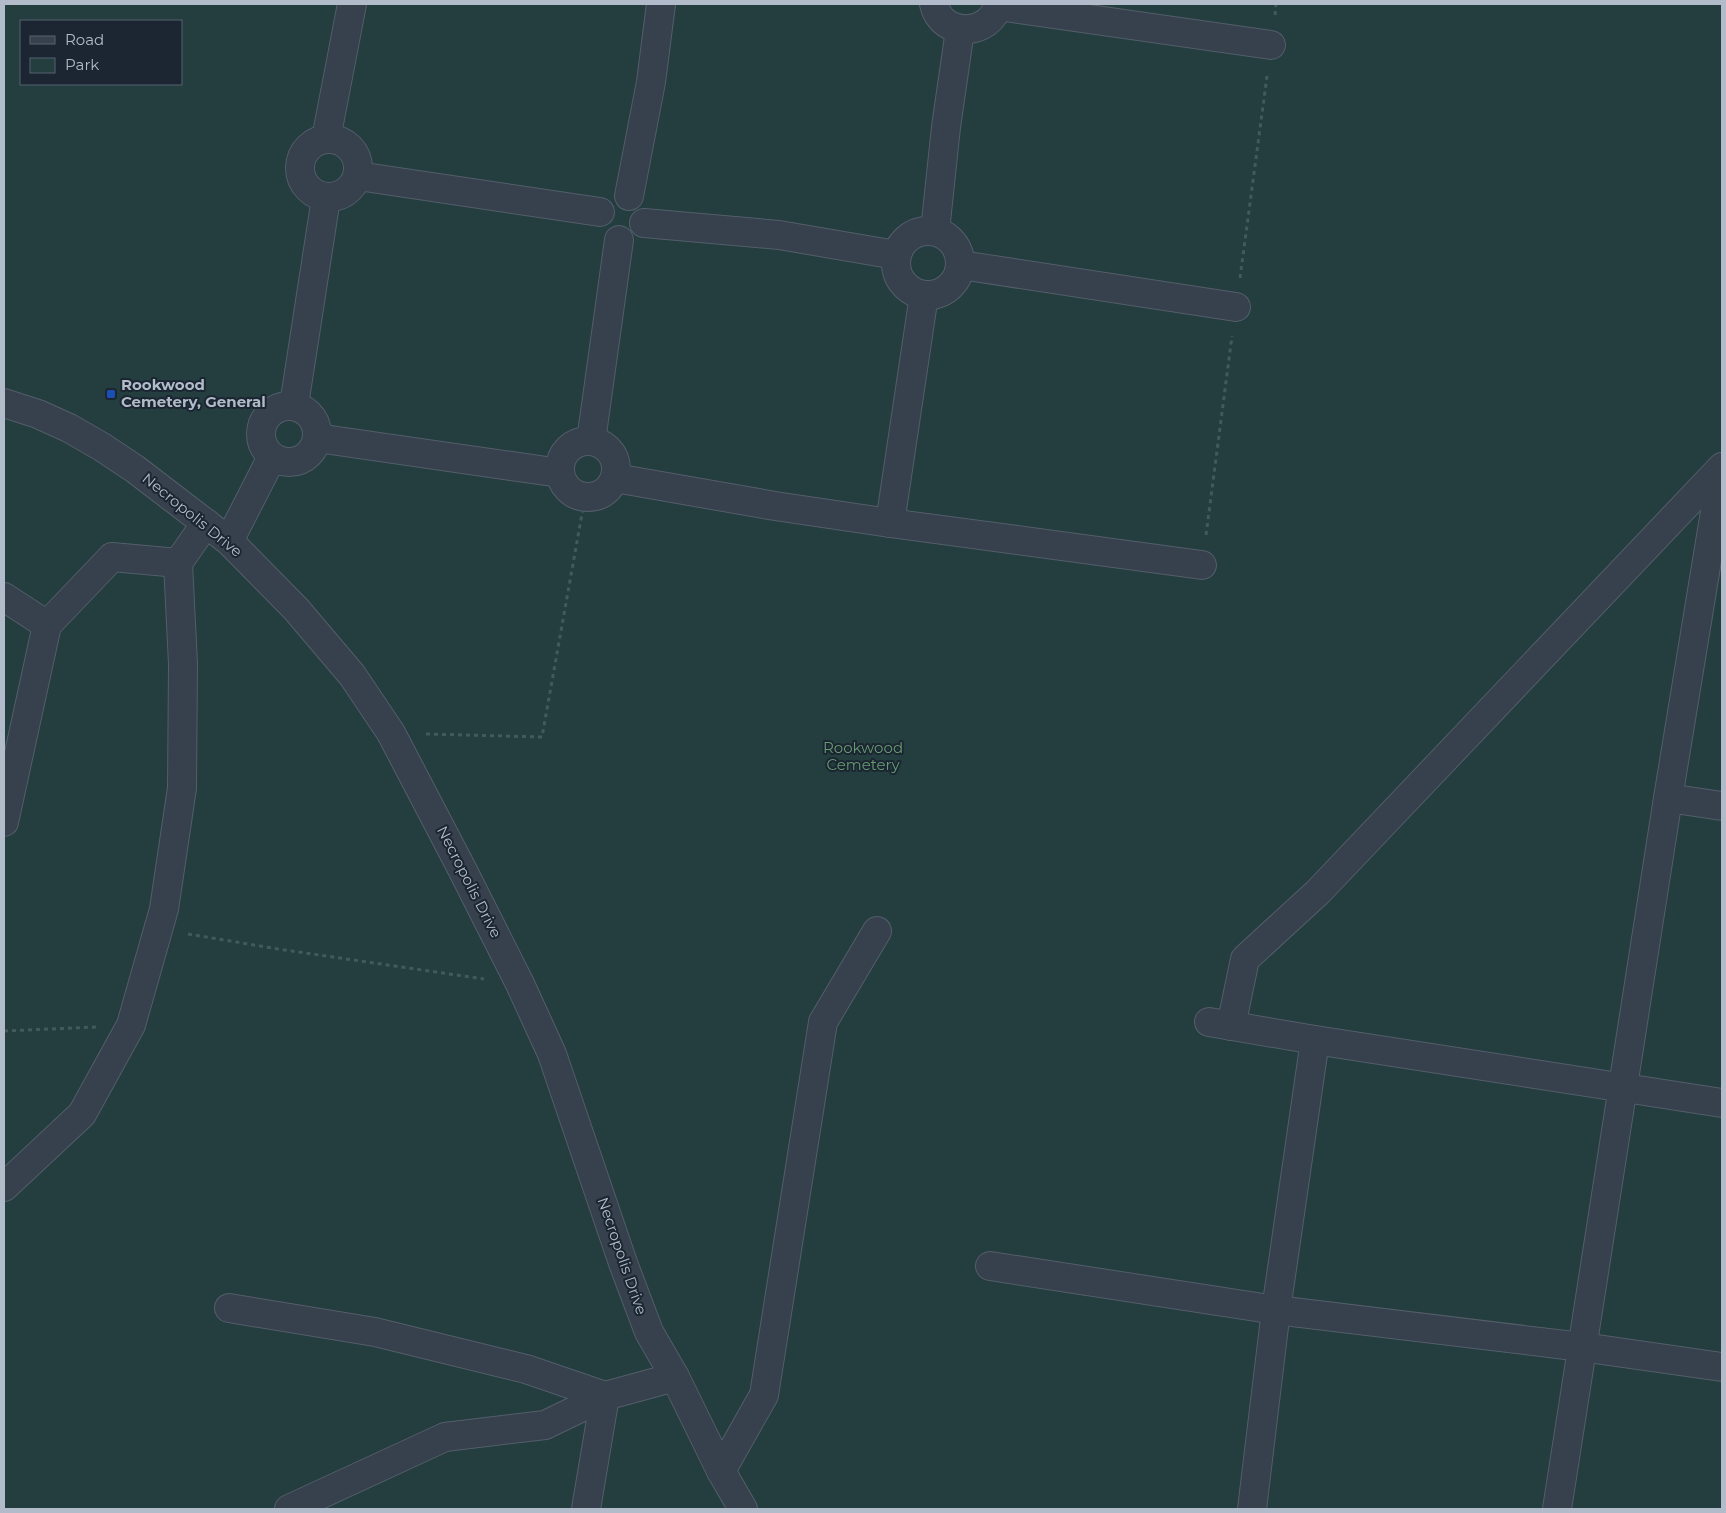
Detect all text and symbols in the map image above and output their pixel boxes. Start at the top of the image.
legend [20,20,182,85]
text: Road [65,30,104,49]
text: Park [65,55,99,74]
place label: Rookwood Cemetery, General [121,375,266,411]
marker: Rookwood Cemetery, General [105,388,117,400]
street label: Necropolis Drive [138,468,246,561]
park label: Rookwood Cemetery [823,738,903,774]
street label: Necropolis Drive [433,823,506,941]
street label: Necropolis Drive [593,1195,651,1317]

